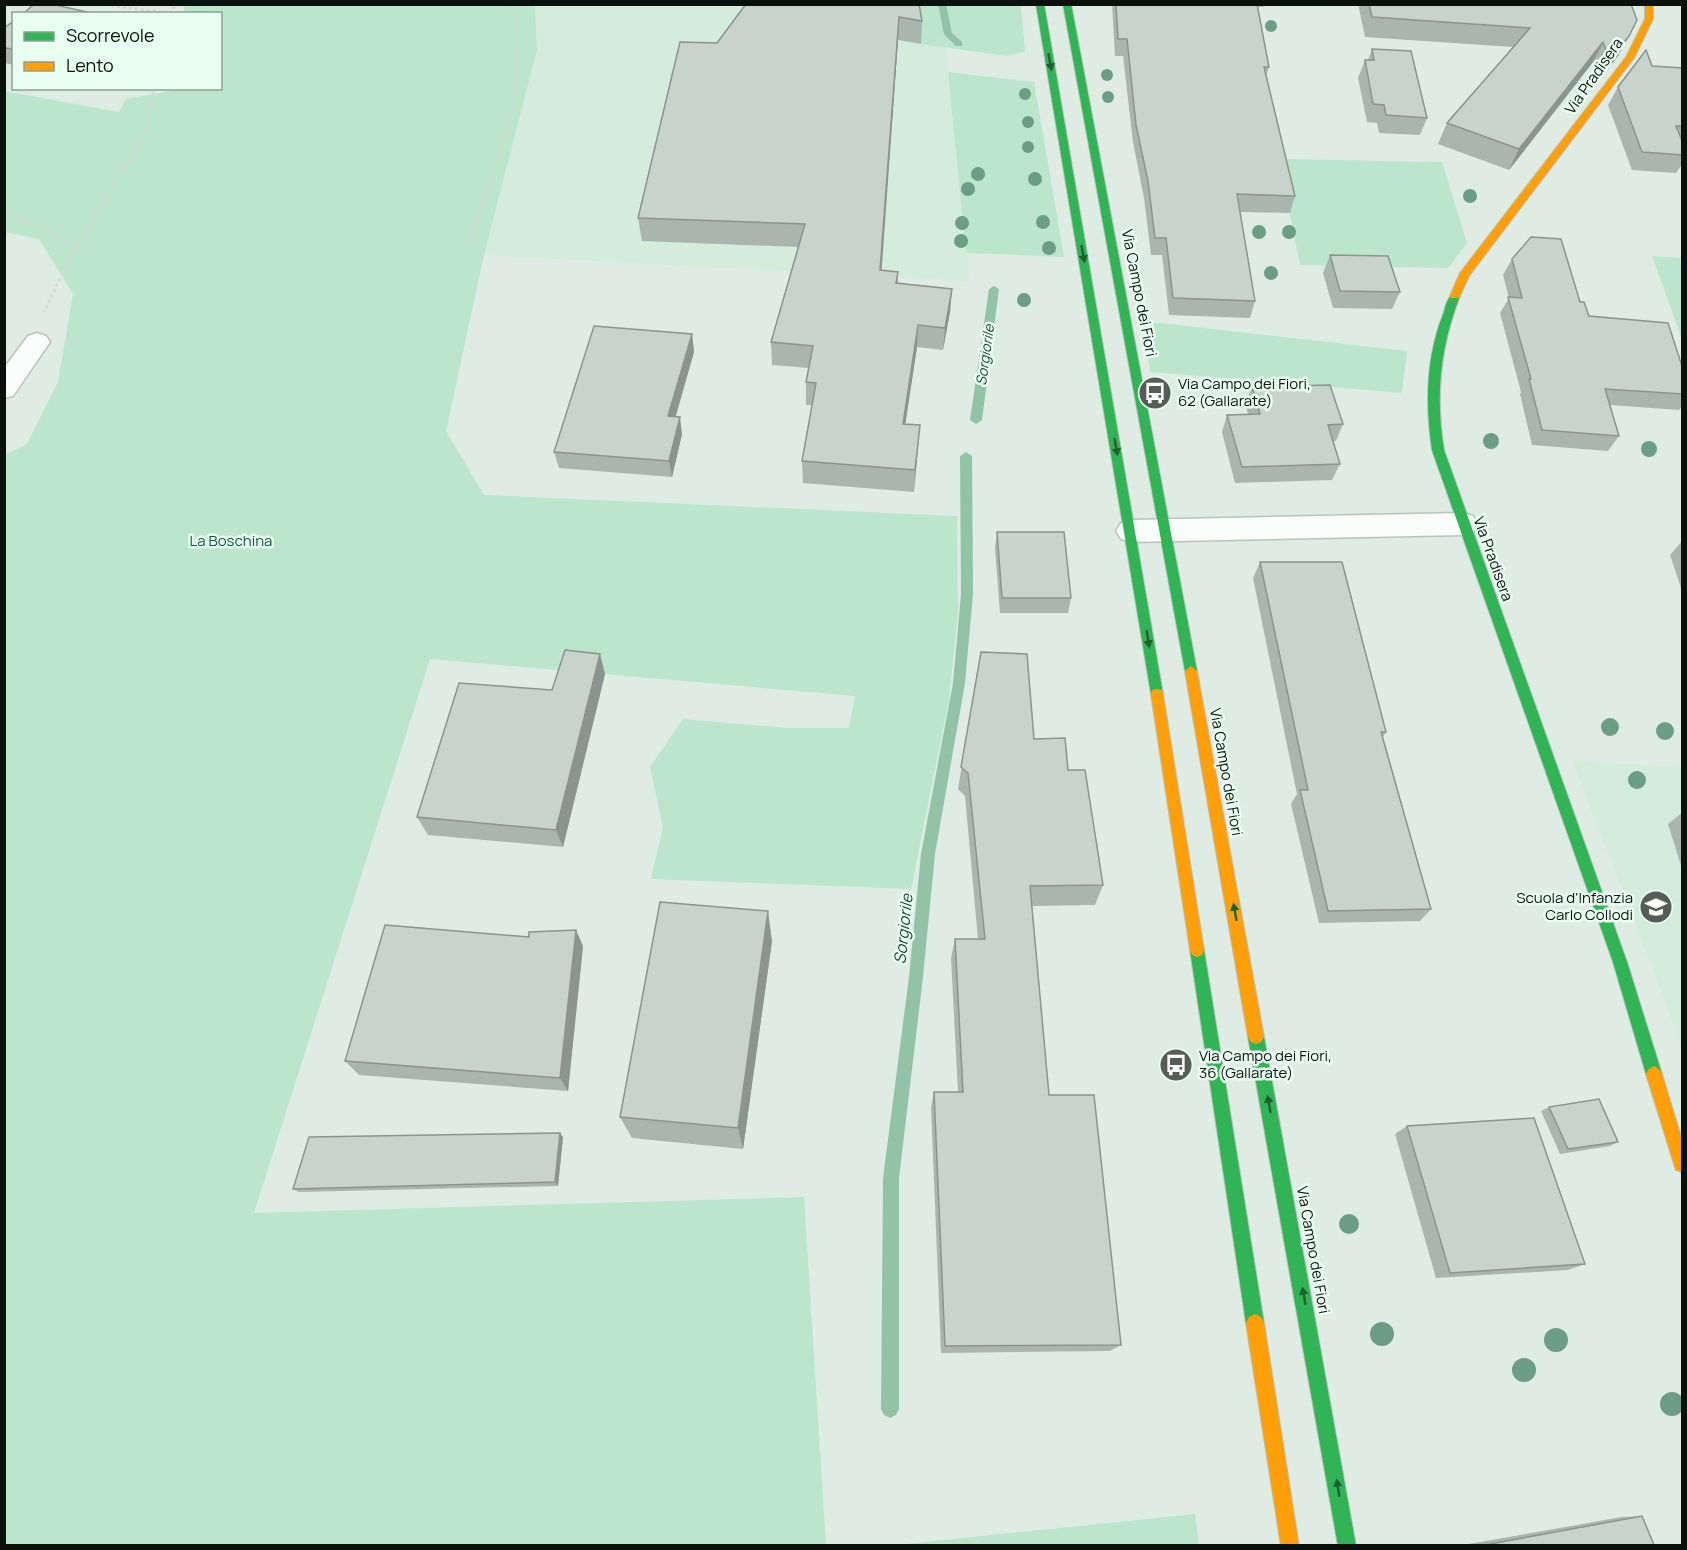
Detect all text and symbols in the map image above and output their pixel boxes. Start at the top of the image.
legend [12,12,222,90]
text: Scorrevole [66,23,155,47]
street label: Via Pradisera [1560,33,1628,118]
text: Lento [66,53,114,77]
one-way arrow [1046,53,1055,72]
street label: Via Campo dei Fiori [1117,228,1162,358]
one-way arrow [1079,245,1088,264]
water label: Sorgiorile [971,322,998,387]
place label: Via Campo dei Fiori, 62 (Gallarate) [1178,373,1311,411]
bus stop icon: Via Campo dei Fiori, 62 (Gallarate) [1137,375,1173,411]
one-way arrow [1112,437,1121,456]
street label: Via Pradisera [1468,514,1518,604]
park label: La Boschina [190,530,272,551]
one-way arrow [1144,629,1153,648]
street label: Via Campo dei Fiori [1205,707,1248,837]
place label: Scuola d'Infanzia Carlo Collodi [1516,887,1633,925]
school or university icon: Scuola d'Infanzia Carlo Collodi [1638,889,1674,925]
water label: Sorgiorile [888,891,918,965]
one-way arrow [1230,902,1239,921]
place label: Via Campo dei Fiori, 36 (Gallarate) [1199,1045,1332,1083]
bus stop icon: Via Campo dei Fiori, 36 (Gallarate) [1158,1047,1194,1083]
one-way arrow [1265,1094,1274,1113]
street label: Via Campo dei Fiori [1292,1185,1335,1315]
one-way arrow [1299,1286,1308,1305]
one-way arrow [1333,1478,1342,1497]

